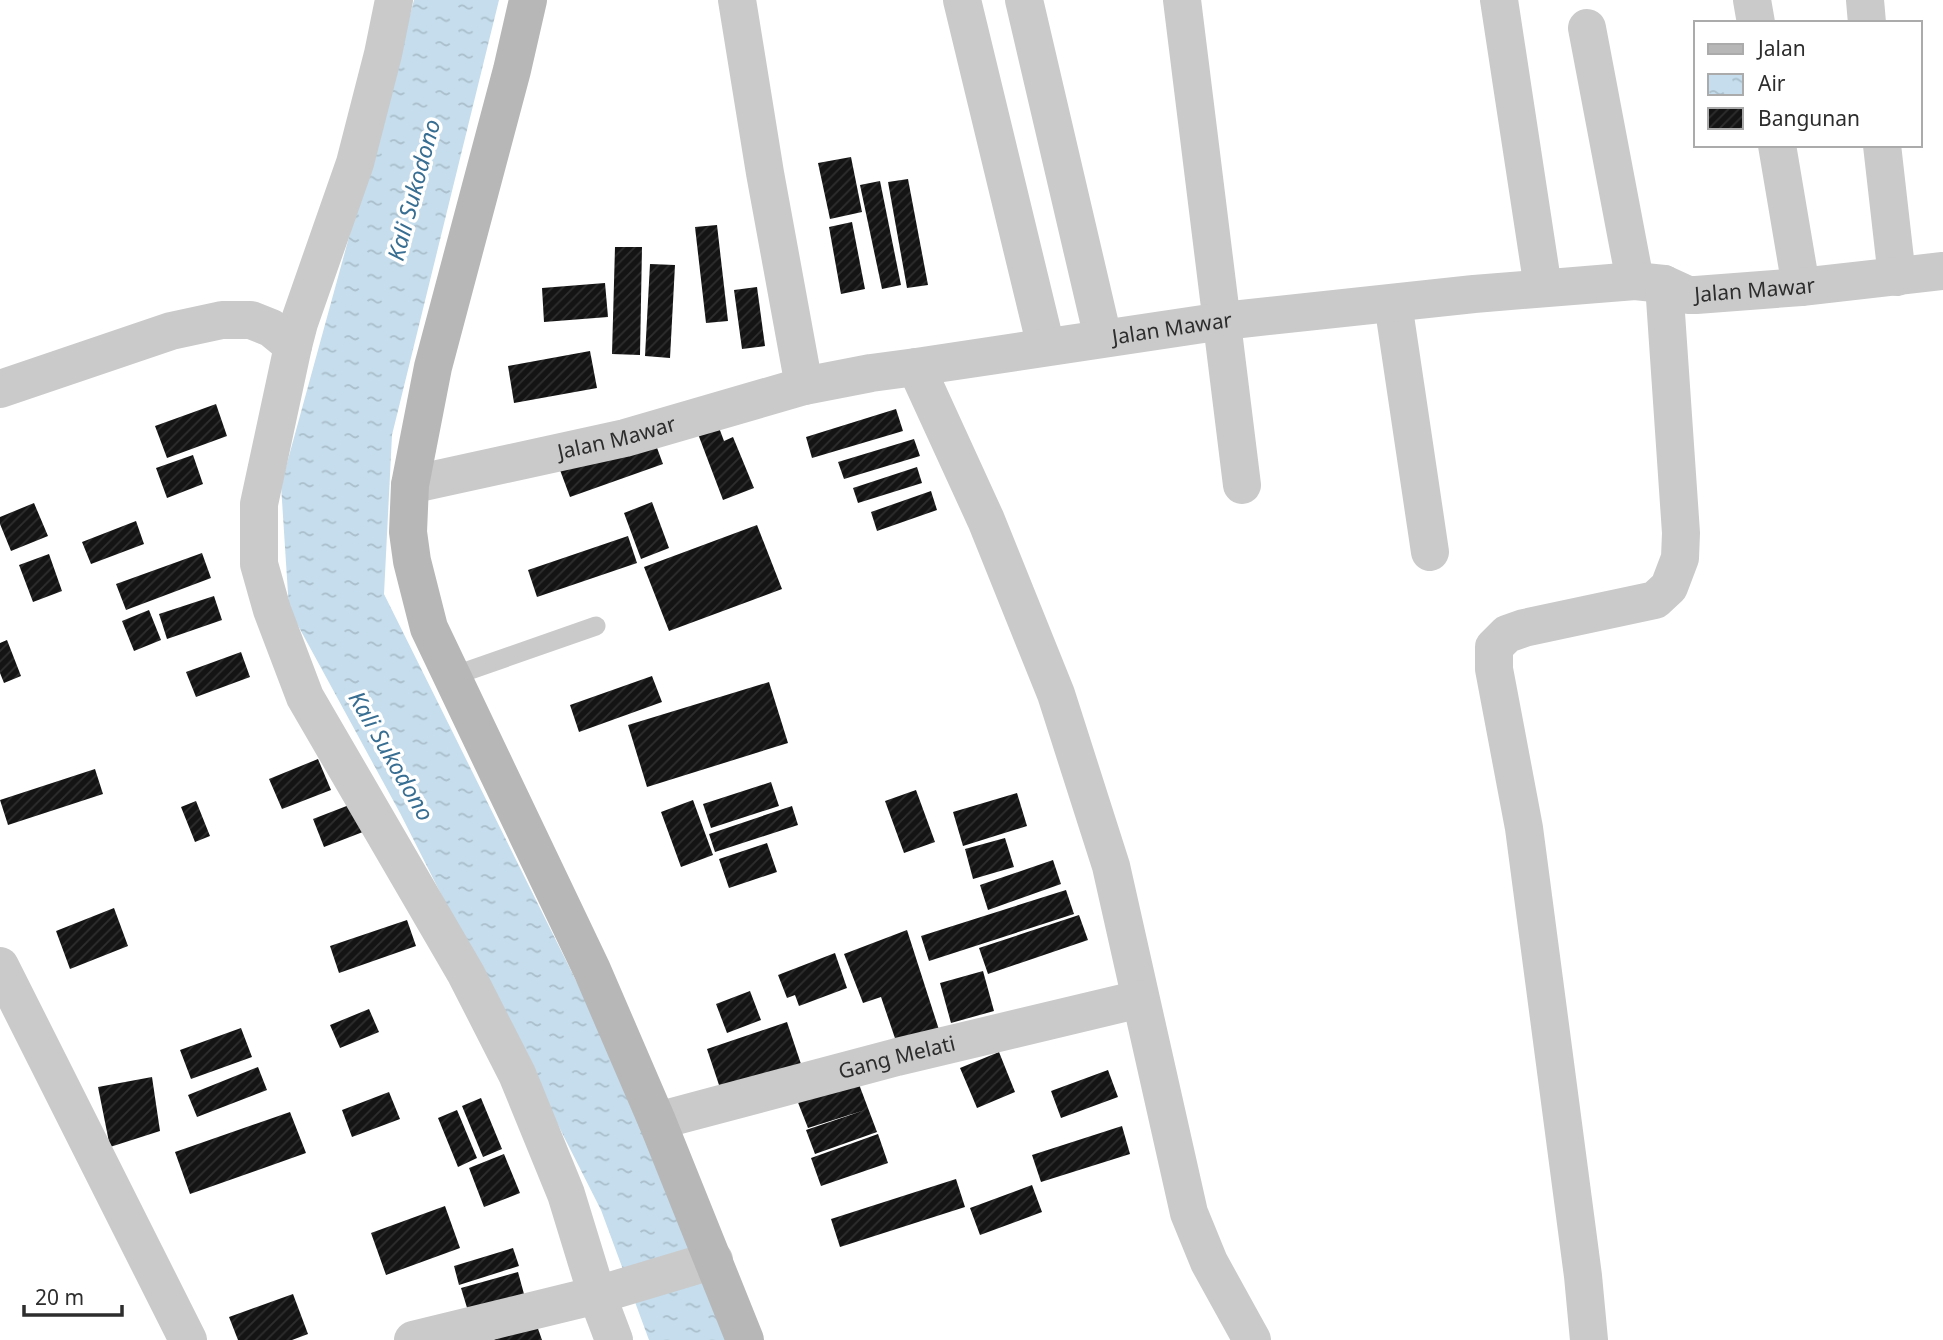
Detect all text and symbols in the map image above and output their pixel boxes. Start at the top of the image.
legend [1694,21,1922,147]
text: Jalan [1756,34,1806,62]
text: Air [1758,69,1786,97]
text: Bangunan [1758,104,1860,132]
water label: Kali Sukodono [379,115,447,264]
street label: Jalan Mawar [1691,270,1817,308]
street label: Jalan Mawar [1108,305,1234,351]
street label: Jalan Mawar [553,409,679,466]
water label: Kali Sukodono [342,685,442,826]
street label: Gang Melati [835,1029,958,1085]
scale bar [24,1274,122,1318]
text: 20 m [35,1283,84,1311]

